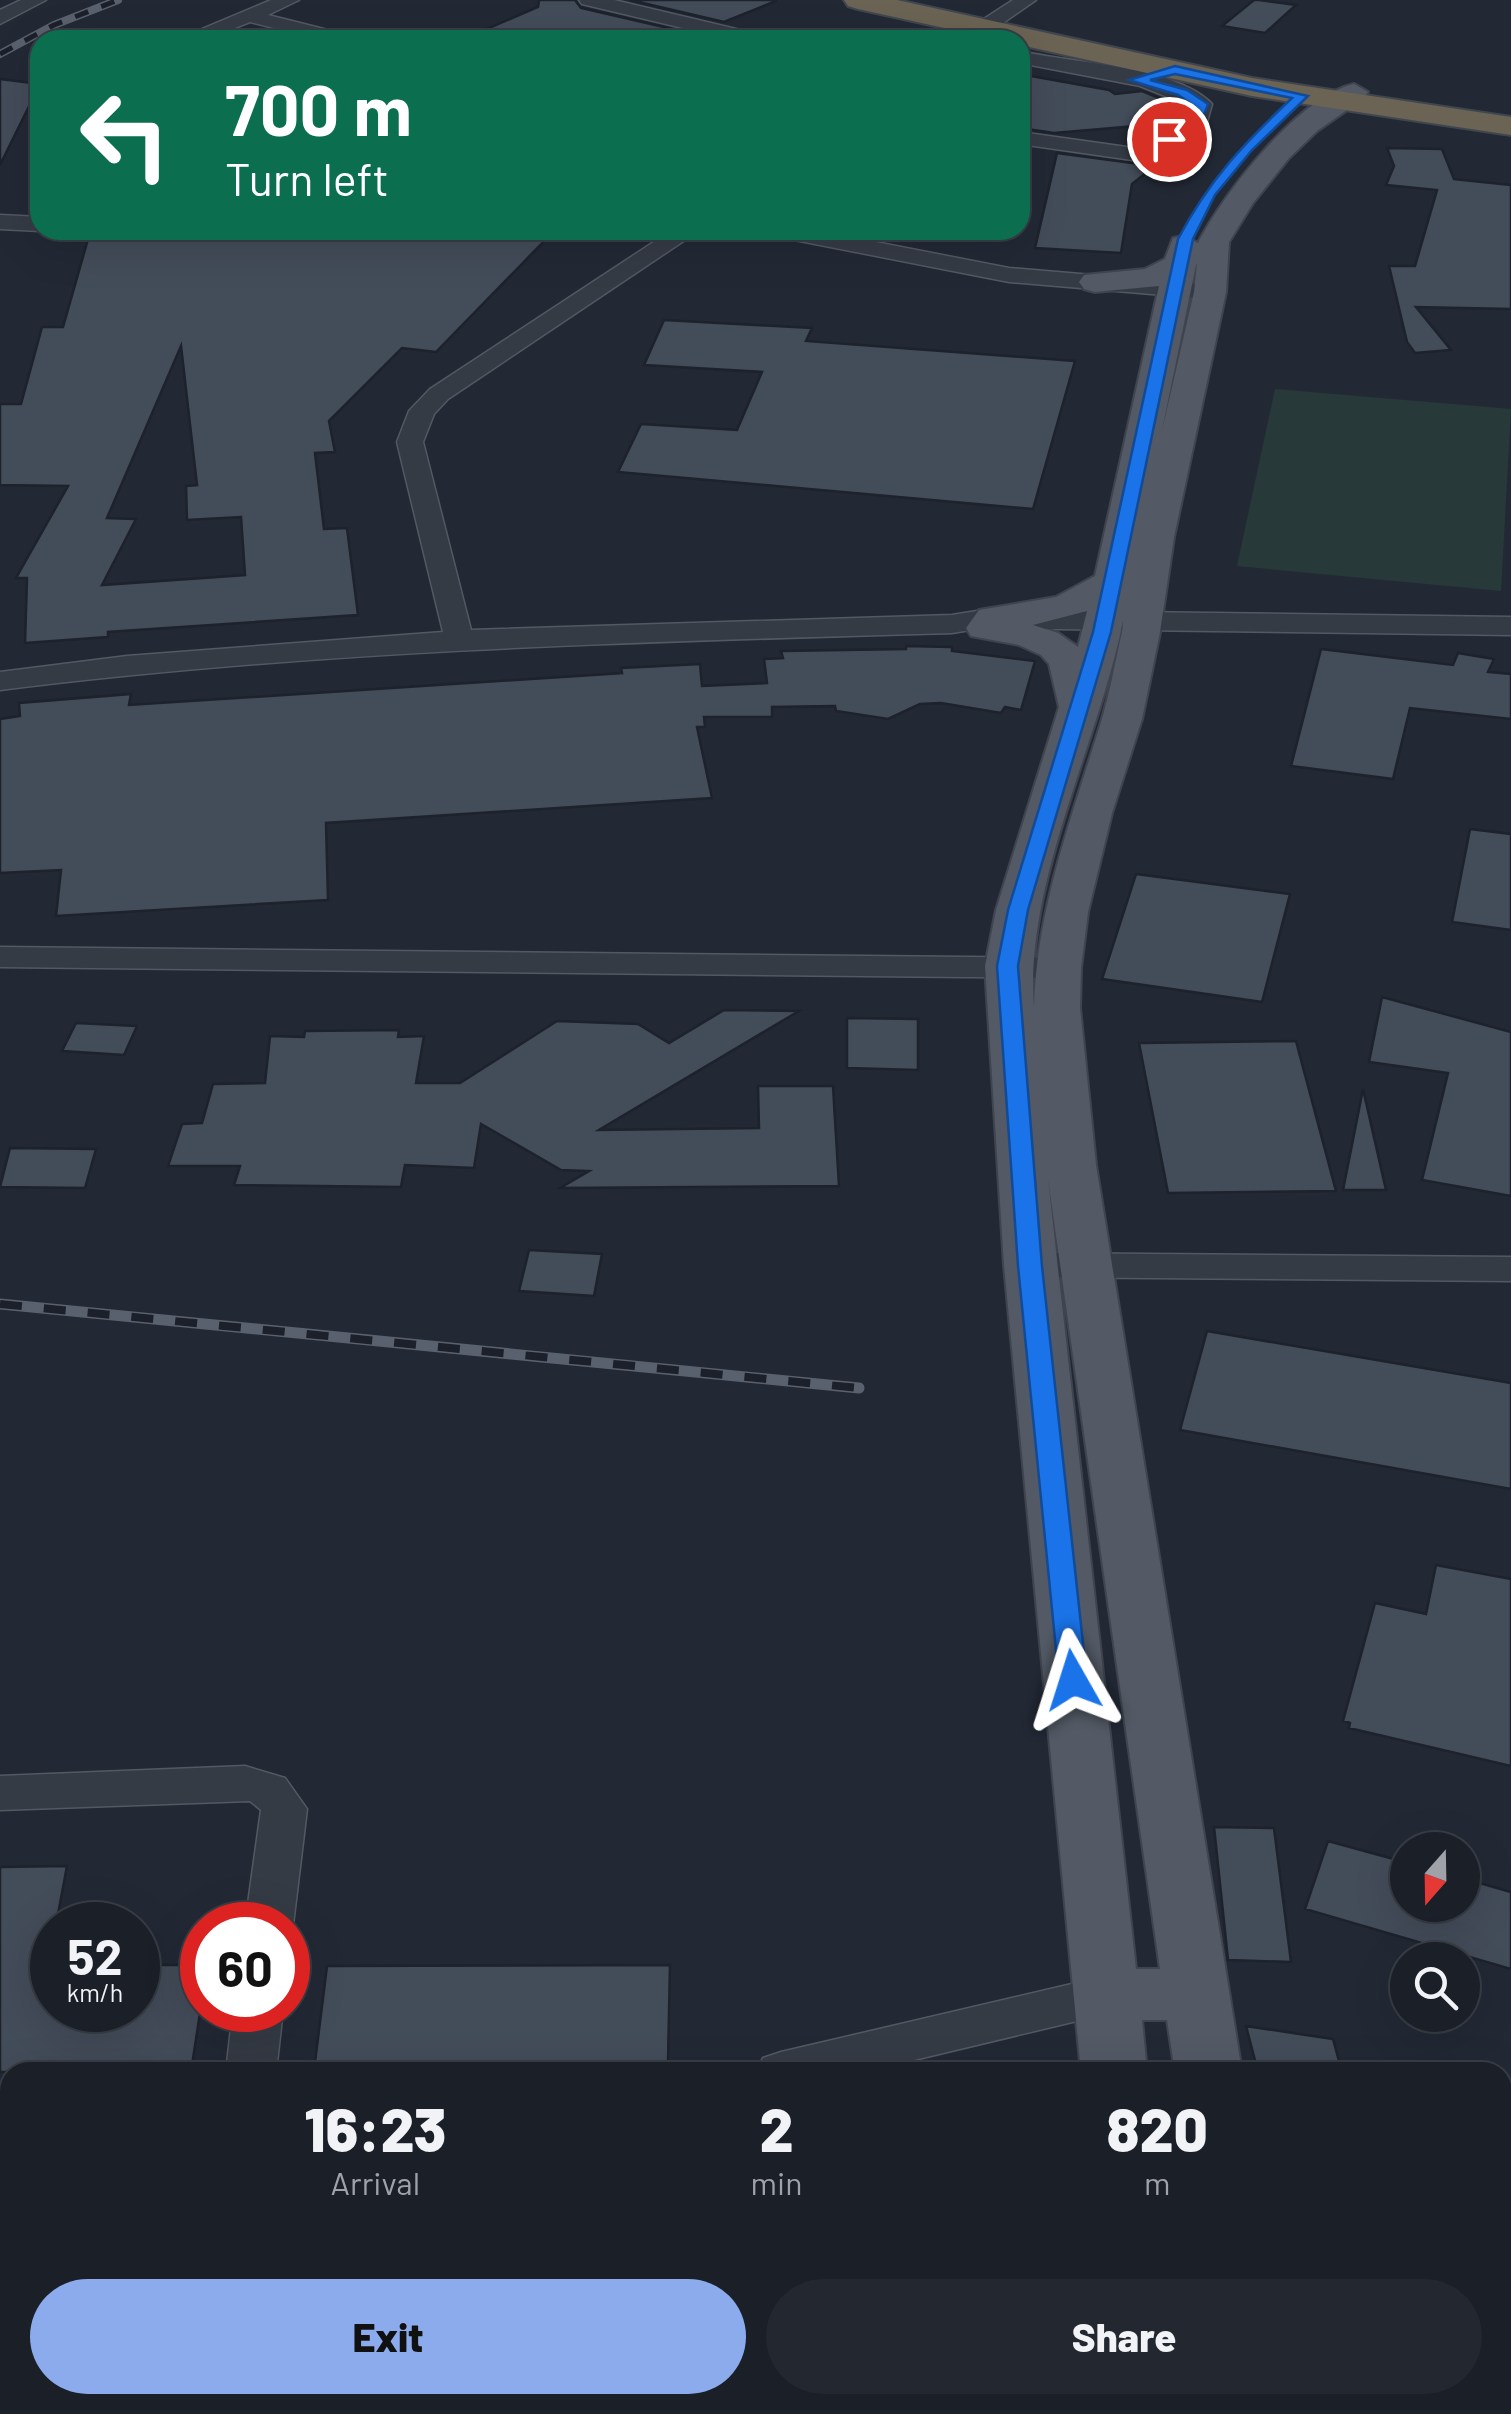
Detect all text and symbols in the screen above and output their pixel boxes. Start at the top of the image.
text: 700 m [225,66,412,150]
icon: left [60,70,190,200]
pin [1127,97,1212,182]
icon: arrive [1142,112,1197,167]
text: Turn left [225,151,389,205]
position arrow [1021,1628,1125,1732]
north arrow [1390,1832,1480,1922]
map controls [1390,1832,1480,2032]
speed limit sign: 60 [180,1902,310,2032]
text: 52 [68,1925,122,1985]
button: search [1390,1942,1480,2032]
text: km/h [67,1977,123,2007]
text: 16:23 [304,2092,446,2164]
text: 2 [759,2092,794,2164]
text: 820 [1107,2092,1208,2164]
text: Arrival [331,2163,420,2201]
text: min [751,2163,802,2201]
text: m [1144,2163,1170,2201]
button: Exit [30,2279,746,2394]
button: Share [766,2279,1482,2394]

